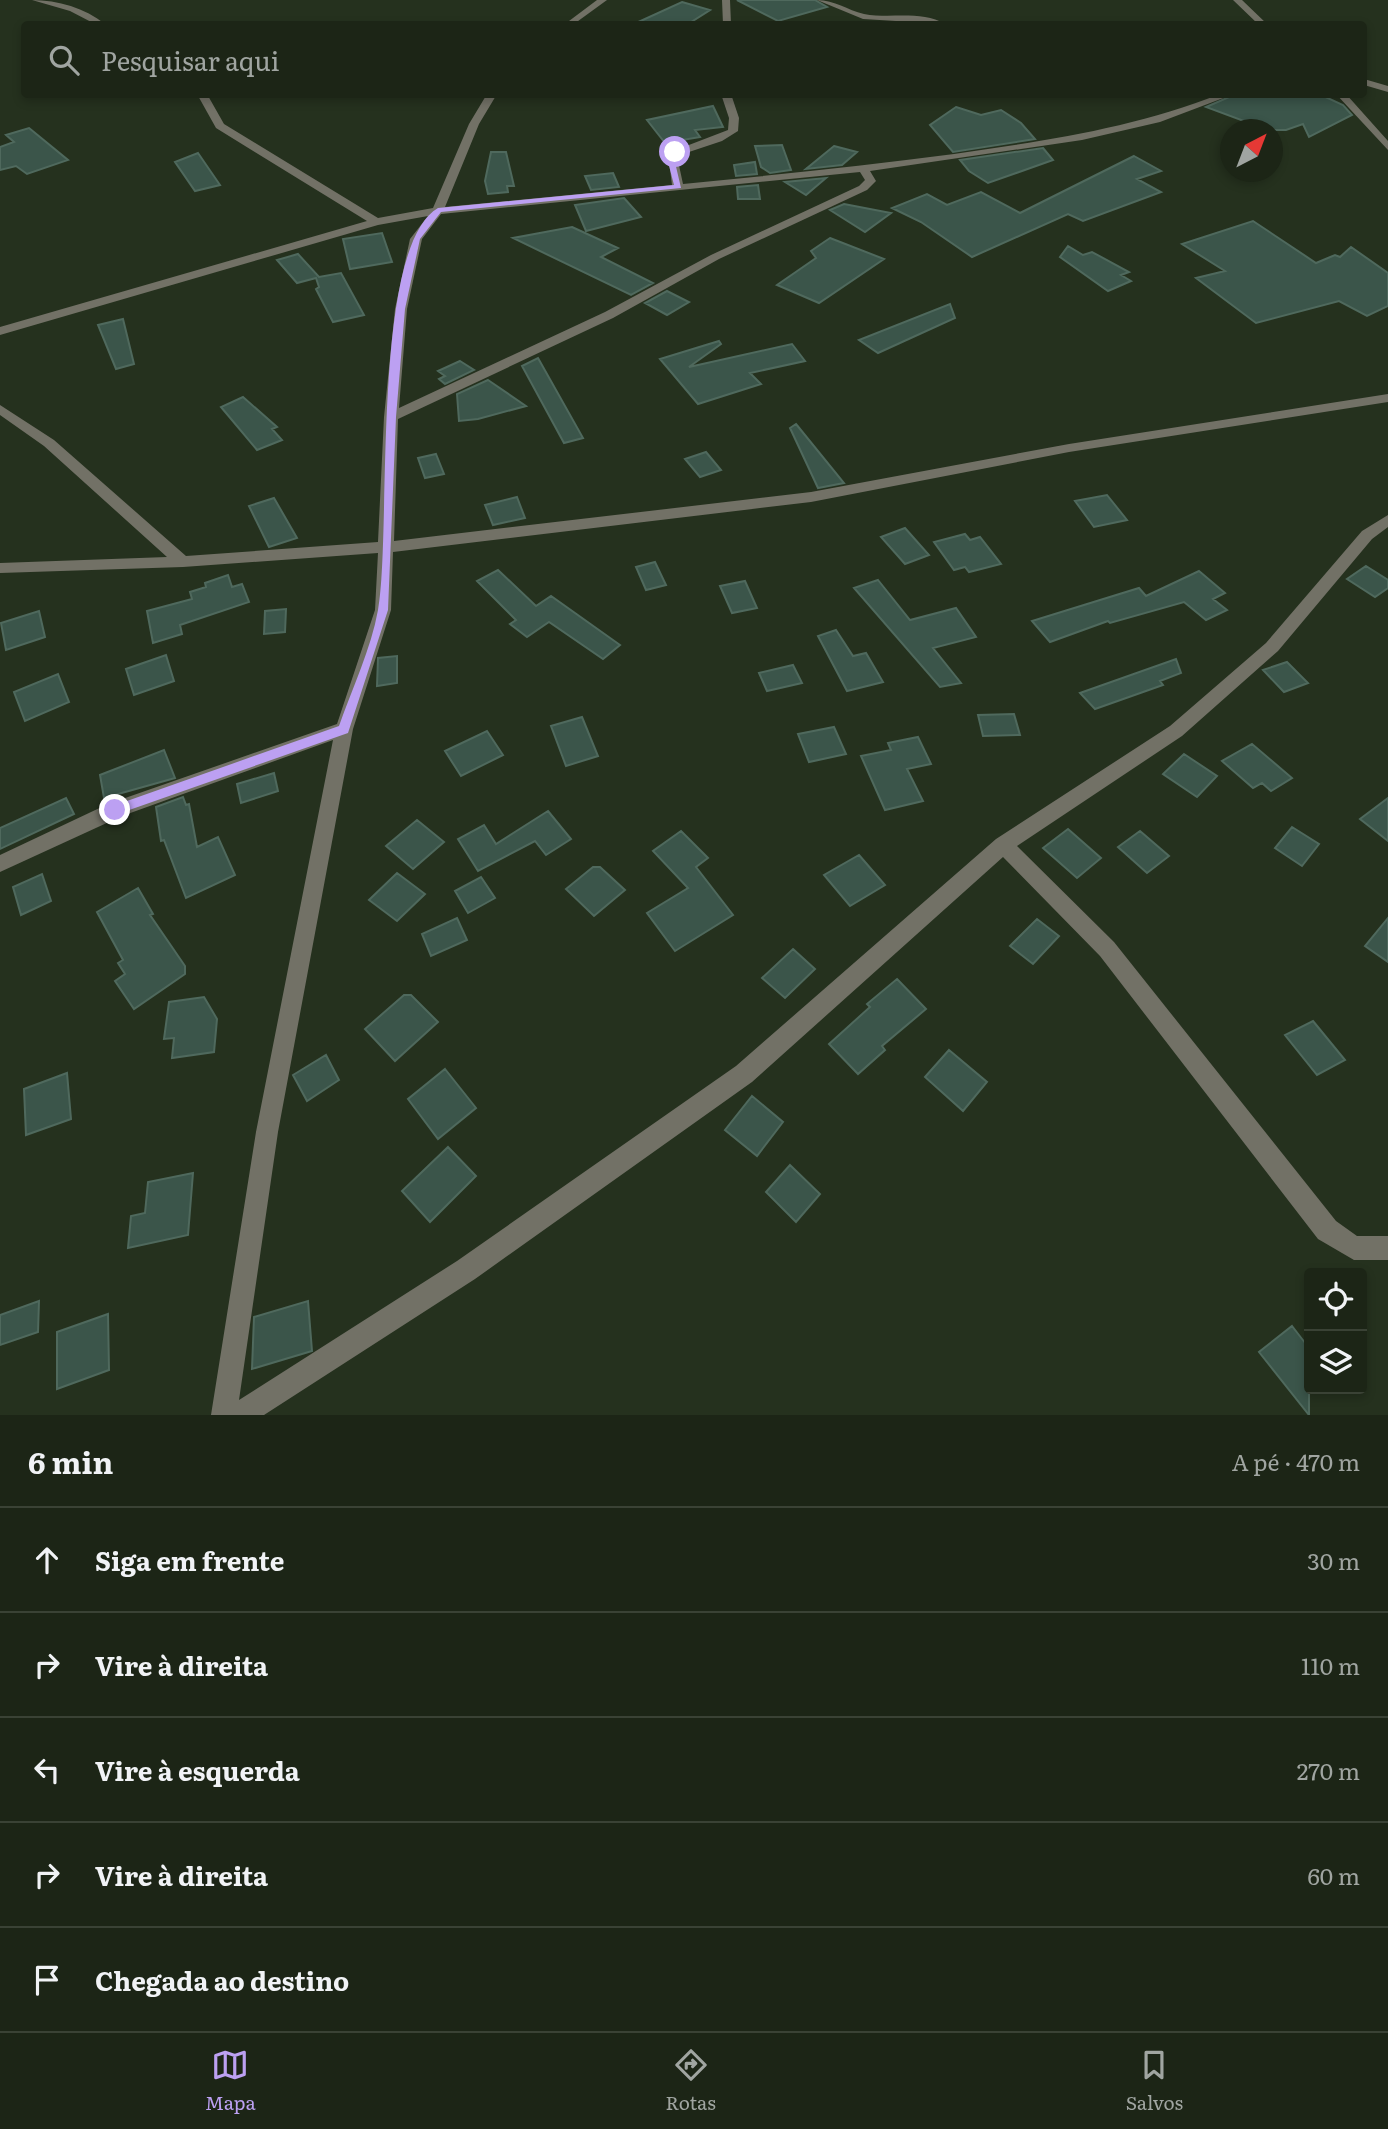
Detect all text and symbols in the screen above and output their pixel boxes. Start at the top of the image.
search box [21,21,1367,98]
text: Pesquisar aqui [101,40,279,79]
icon: search [45,41,83,79]
north arrow [1220,119,1283,182]
route start [659,136,690,167]
route end [99,794,130,825]
map controls [1304,1268,1367,1394]
button: locate [1304,1268,1367,1331]
button: layers [1304,1331,1367,1394]
text: 6 min [28,1439,113,1483]
text: A pé · 470 m [1232,1444,1360,1478]
text: Siga em frente [95,1540,284,1579]
icon: ahead [28,1541,66,1579]
text: 30 m [1307,1543,1360,1577]
text: Vire à direita [95,1645,268,1684]
icon: right [28,1646,66,1684]
text: 110 m [1301,1648,1360,1682]
text: Vire à esquerda [95,1750,300,1789]
icon: left [28,1751,66,1789]
text: 270 m [1297,1753,1360,1787]
text: Vire à direita [95,1855,268,1894]
icon: right [28,1856,66,1894]
text: 60 m [1307,1858,1360,1892]
text: Chegada ao destino [95,1960,349,1999]
icon: arrive [28,1961,66,1999]
tab: Mapa [205,2046,256,2116]
tab: Rotas [666,2046,716,2116]
tab: Salvos [1126,2046,1183,2116]

